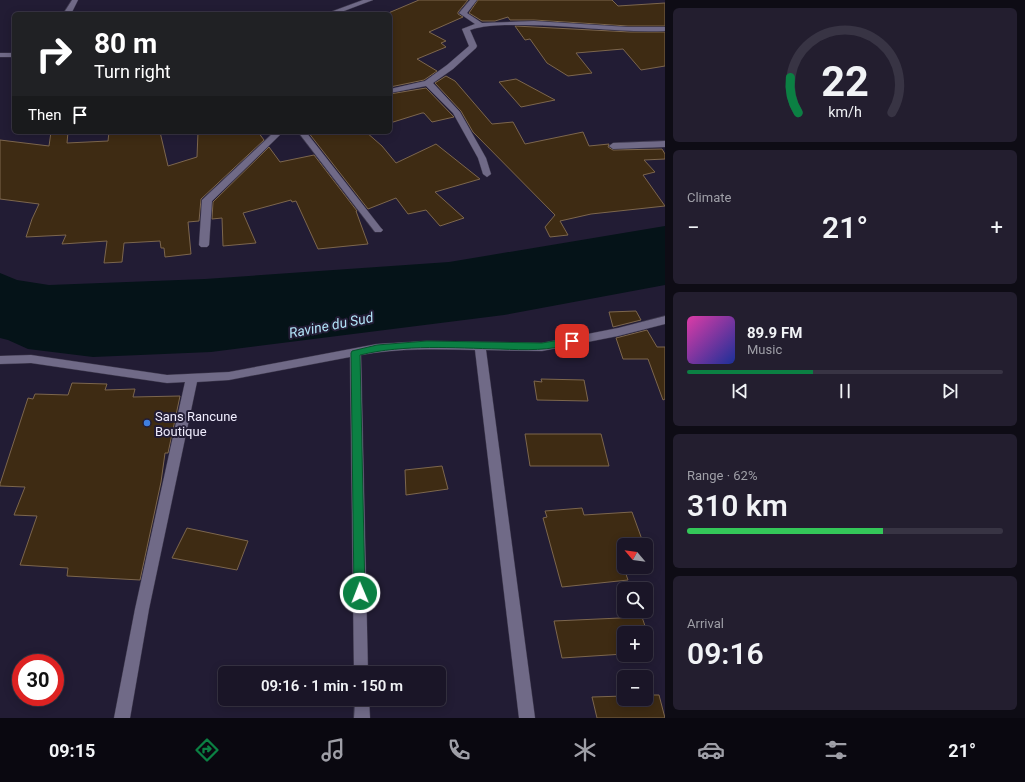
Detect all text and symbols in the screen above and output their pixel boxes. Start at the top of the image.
text: 80 m [94,27,157,60]
icon: right [28,28,80,80]
text: 22 [821,57,869,106]
text: Turn right [94,61,171,82]
icon: arrive [69,104,91,126]
text: km/h [828,104,862,120]
text: Then [28,106,61,124]
text: Climate [687,190,731,205]
text: 21° [822,210,868,245]
text: − [687,215,700,240]
text: + [991,215,1003,240]
water label: Ravine du Sud [288,309,375,341]
pin [555,324,589,358]
text: 89.9 FM [747,324,802,342]
icon: arrive [561,330,583,352]
text: Music [747,342,782,357]
icon: previous [729,380,751,402]
icon: pause [834,380,856,402]
icon: next [939,380,961,402]
place label: Sans Rancune Boutique [155,409,237,439]
marker: Sans Rancune Boutique [142,418,152,428]
text: Range · 62% [687,468,757,483]
text: 310 km [687,488,788,523]
north arrow [617,538,653,574]
map controls [617,538,653,706]
position arrow [339,572,381,614]
button: search [617,582,653,618]
text: Arrival [687,616,724,631]
button: + [617,626,653,662]
text: 09:16 [687,636,764,671]
speed limit sign: 30 [12,654,64,706]
button: − [617,670,653,706]
text: 09:16 · 1 min · 150 m [261,677,403,695]
icon: directions [193,736,221,764]
icon: music [319,736,347,764]
icon: phone [445,736,473,764]
icon: climate [571,736,599,764]
icon: car [697,736,725,764]
icon: filters [822,736,850,764]
text: 09:15 [49,740,95,761]
text: 21° [948,740,976,761]

